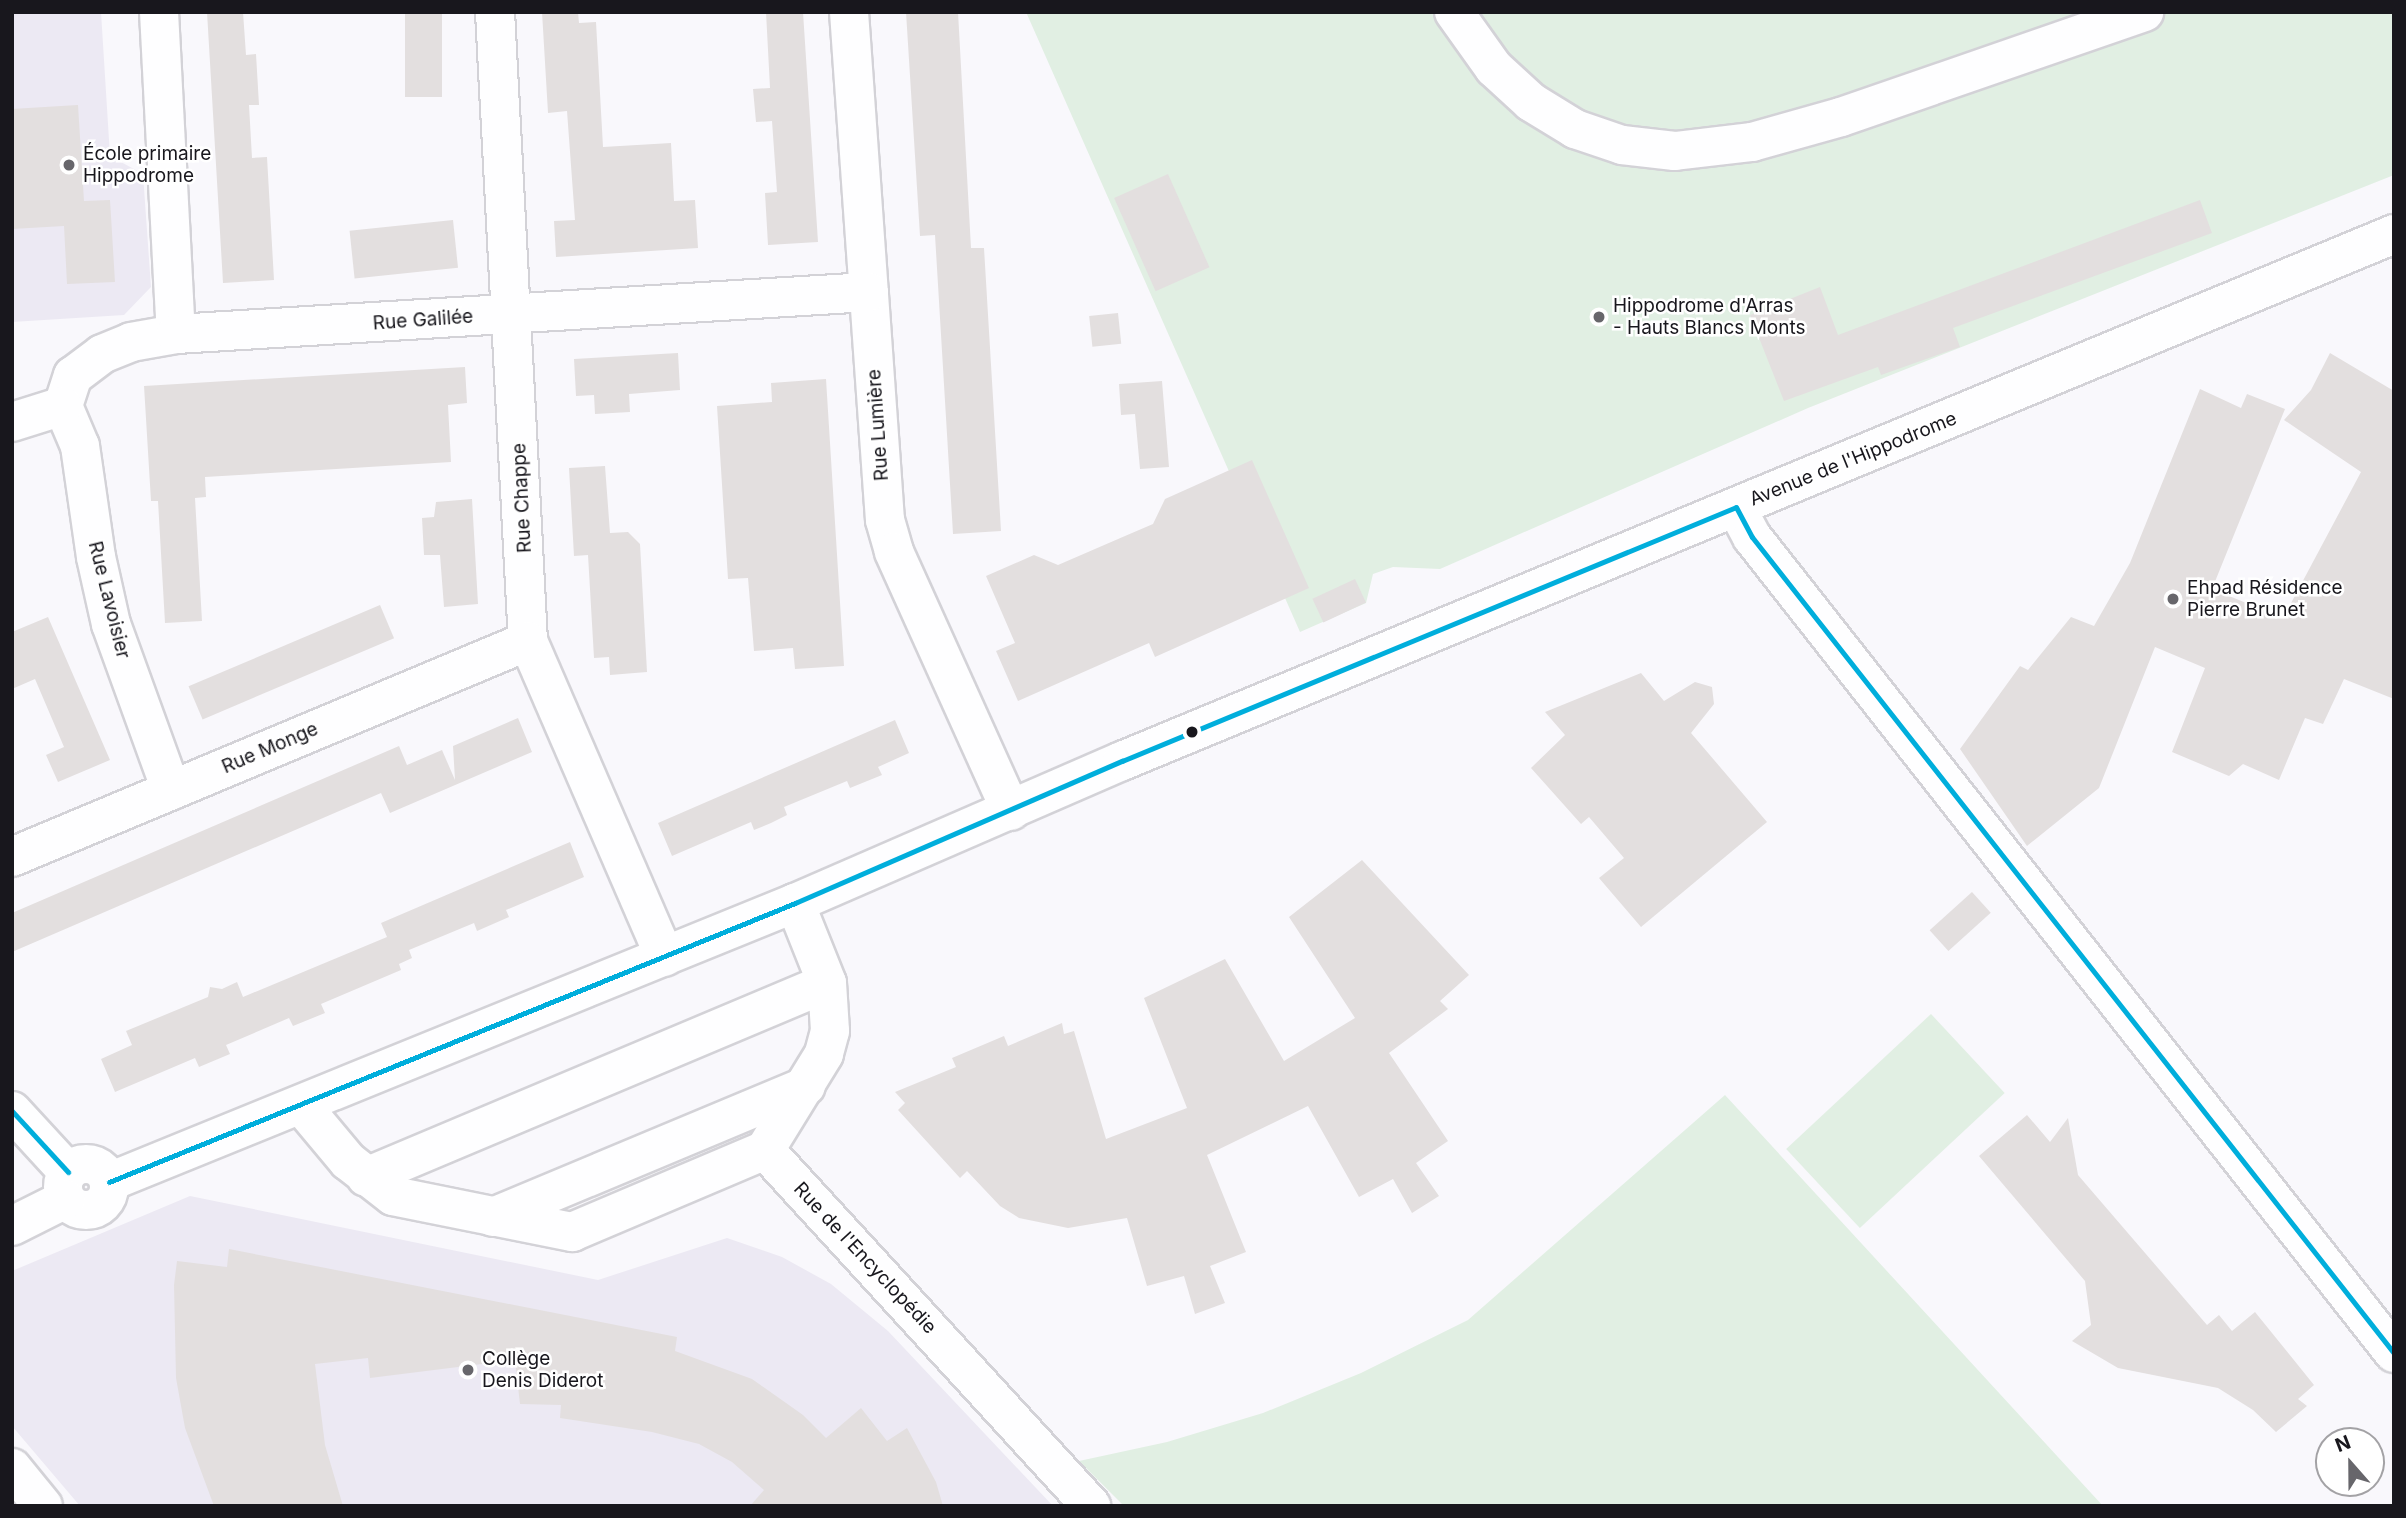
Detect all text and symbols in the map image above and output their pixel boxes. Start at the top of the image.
place label: École primaire Hippodrome [83,143,211,187]
marker: École primaire Hippodrome [61,157,77,173]
place label: Hippodrome d'Arras - Hauts Blancs Monts [1613,295,1806,339]
street label: Rue Galilée [372,305,474,335]
marker: Hippodrome d'Arras - Hauts Blancs Monts [1591,309,1607,325]
street label: Rue Lumière [863,368,893,482]
street label: Avenue de l'Hippodrome [1746,407,1960,511]
street label: Rue Chappe [508,442,536,554]
street label: Rue Lavoisier [83,539,135,661]
place label: Ehpad Résidence Pierre Brunet [2187,577,2343,621]
marker: Ehpad Résidence Pierre Brunet [2165,591,2181,607]
street label: Rue Monge [218,718,322,778]
unlabelled marker [1185,725,1199,739]
street label: Rue de l'Encyclopédie [789,1178,941,1338]
place label: Collège Denis Diderot [482,1348,603,1392]
marker: Collège Denis Diderot [460,1362,476,1378]
north arrow [2315,1427,2385,1497]
text: N [2332,1430,2354,1457]

